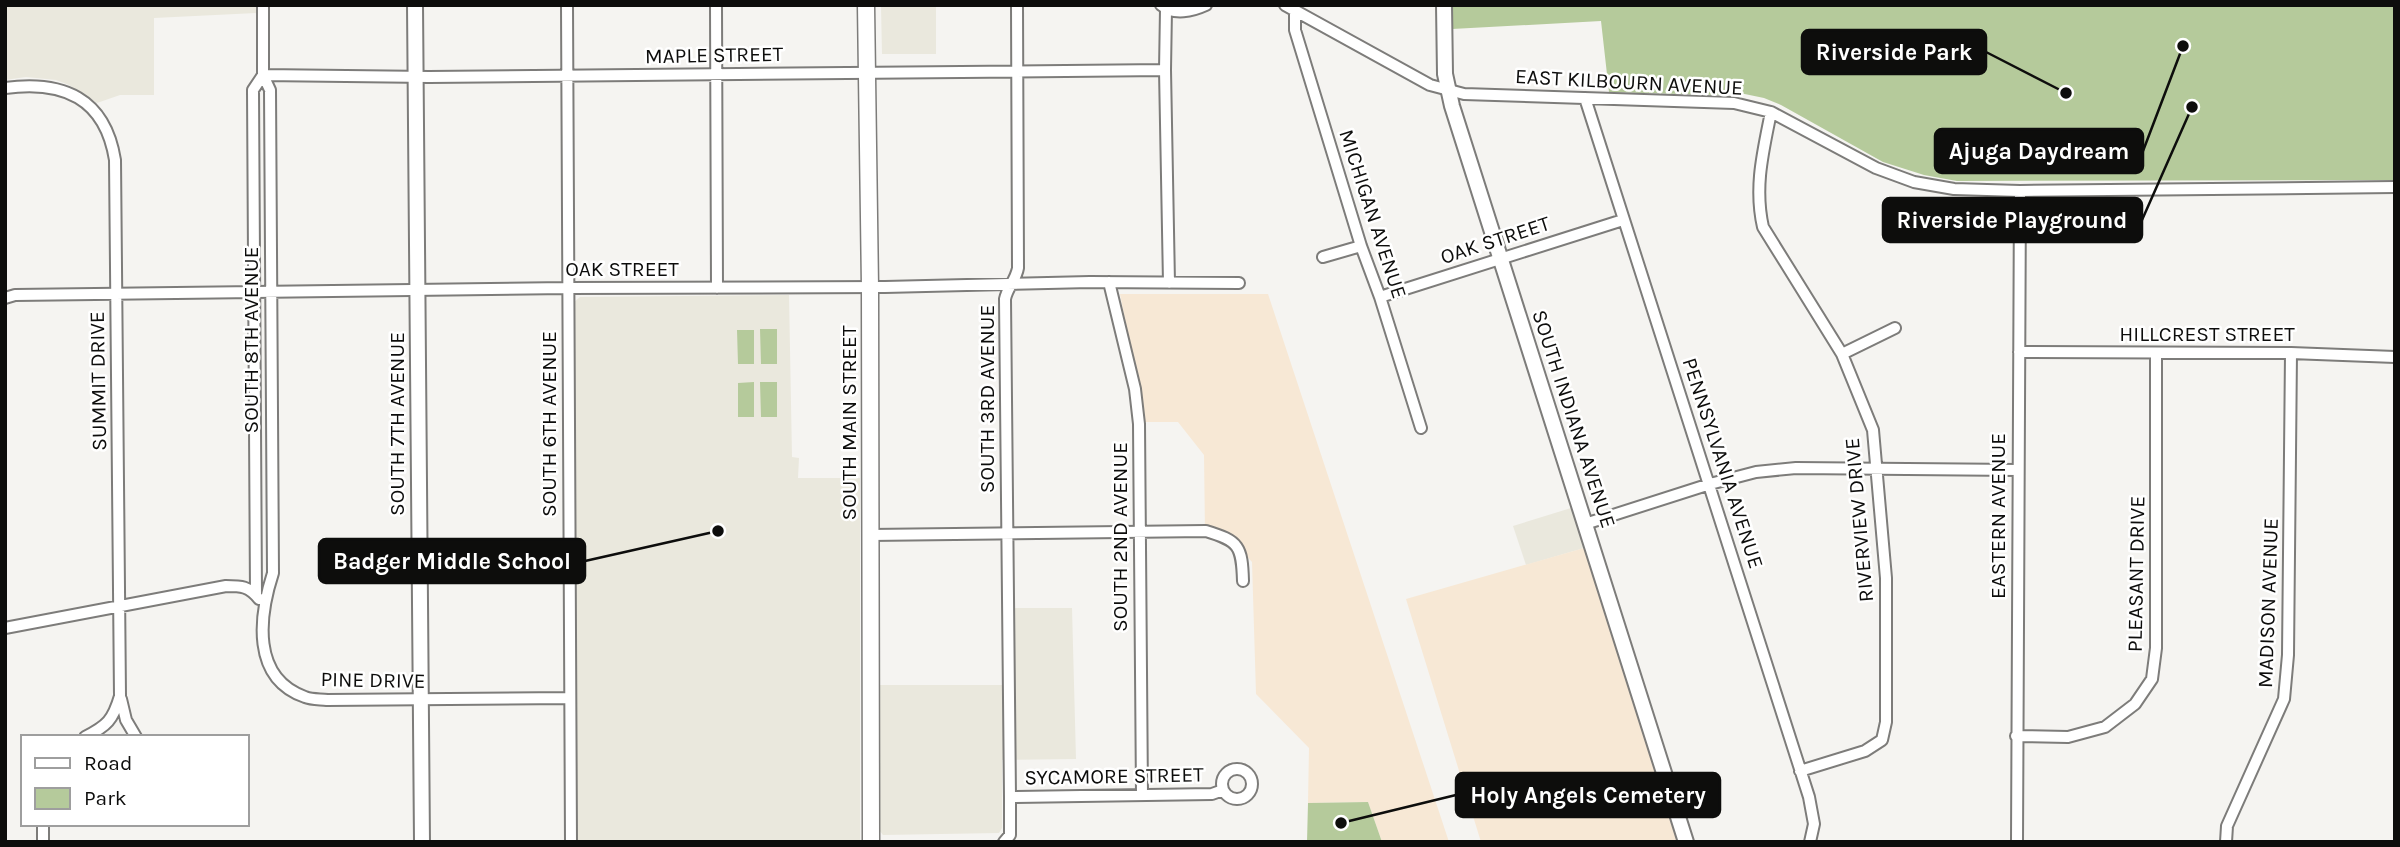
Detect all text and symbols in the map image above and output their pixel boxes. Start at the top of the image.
callout: Riverside Park [1802,30,1986,74]
text: Riverside Park [1816,39,1973,66]
street label: MAPLE STREET [645,42,784,68]
street label: EAST KILBOURN AVENUE [1515,64,1743,100]
street label: MICHIGAN AVENUE [1334,126,1412,302]
callout: Ajuga Daydream [1935,129,2143,173]
text: Ajuga Daydream [1949,138,2129,165]
callout: Riverside Playground [1883,198,2142,242]
text: Riverside Playground [1897,207,2127,234]
street label: OAK STREET [1437,211,1553,269]
street label: SOUTH 8TH AVENUE [239,247,263,433]
street label: OAK STREET [565,257,679,281]
street label: SOUTH 3RD AVENUE [975,305,999,493]
street label: SOUTH INDIANA AVENUE [1527,307,1621,531]
street label: SUMMIT DRIVE [85,311,111,451]
street label: HILLCREST STREET [2119,322,2295,346]
street label: SOUTH MAIN STREET [837,325,861,520]
street label: SOUTH 6TH AVENUE [537,331,561,517]
street label: SOUTH 7TH AVENUE [385,332,409,516]
street label: PENNSYLVANIA AVENUE [1678,355,1768,571]
street label: EASTERN AVENUE [1986,433,2010,599]
street label: RIVERVIEW DRIVE [1840,437,1878,603]
street label: SOUTH 2ND AVENUE [1108,442,1132,632]
street label: PLEASANT DRIVE [2123,496,2149,652]
street label: MADISON AVENUE [2253,518,2283,688]
callout: Badger Middle School [319,539,585,583]
text: Badger Middle School [333,548,571,575]
street label: PINE DRIVE [320,667,426,693]
legend [21,735,248,826]
text: Road [84,751,132,775]
street label: SYCAMORE STREET [1024,762,1204,790]
callout: Holy Angels Cemetery [1456,773,1720,817]
text: Holy Angels Cemetery [1470,782,1706,809]
text: Park [84,786,127,810]

